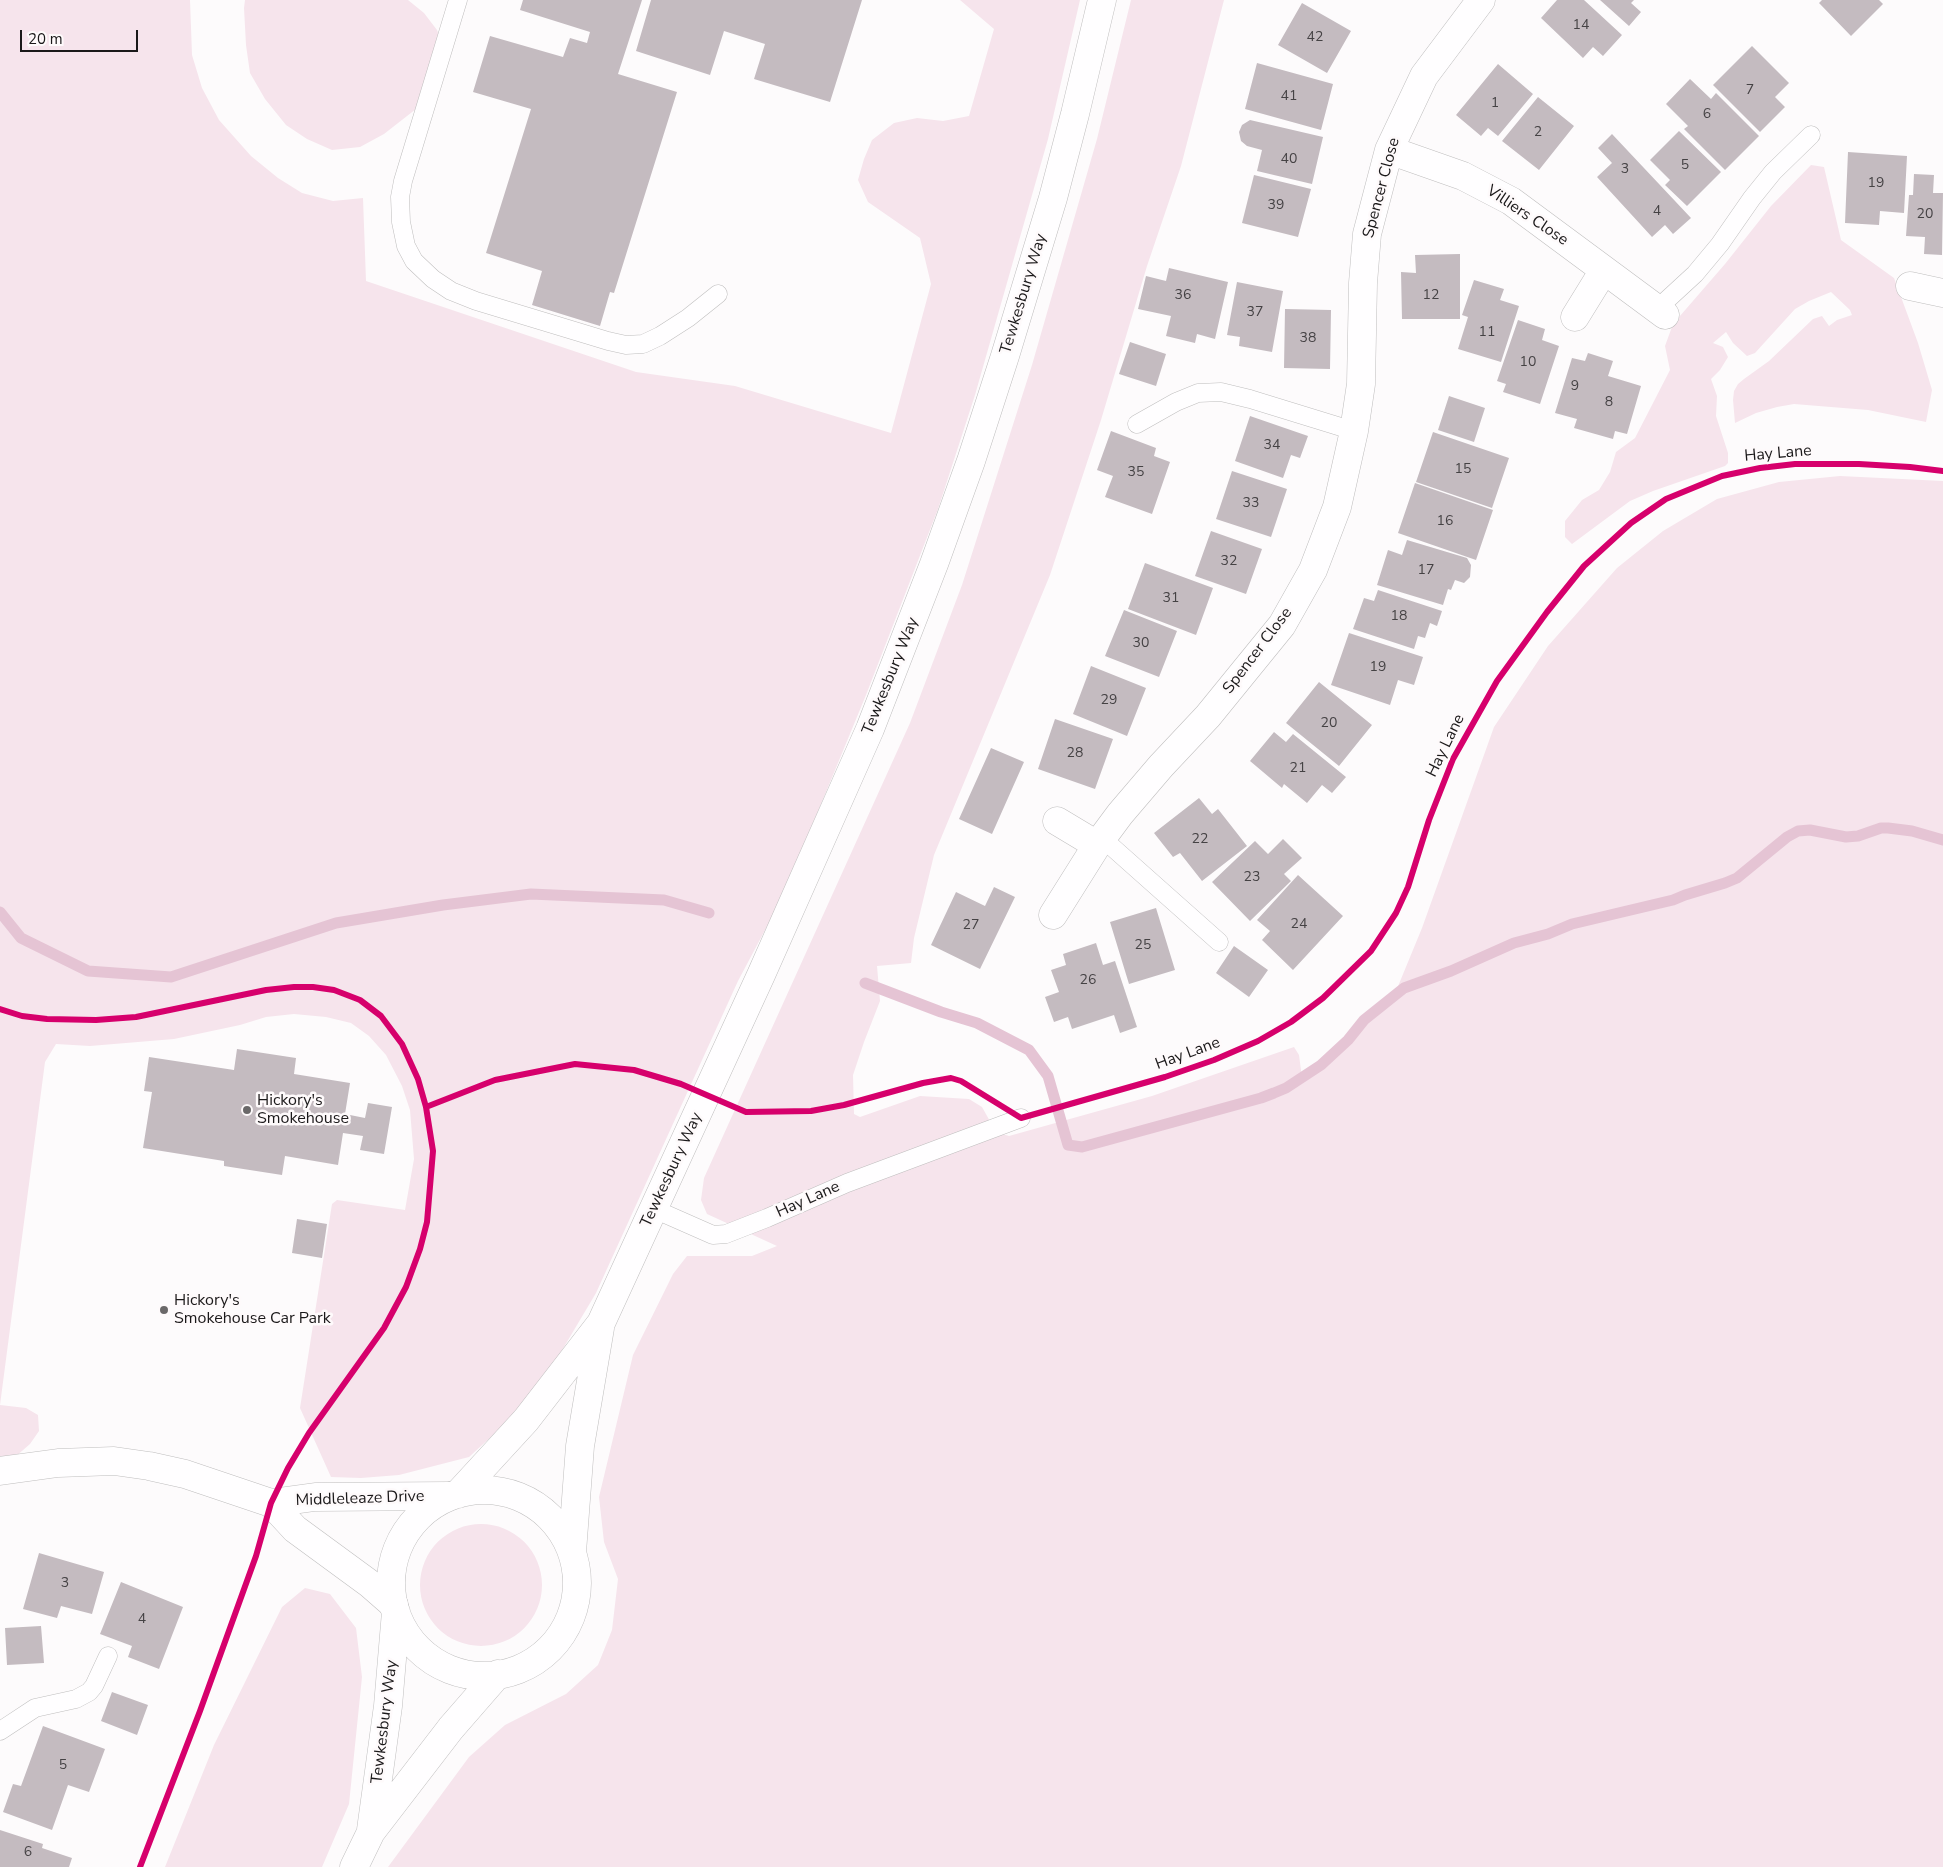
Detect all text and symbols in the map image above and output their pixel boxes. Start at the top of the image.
house number: 14 [1573,18,1589,34]
scale bar [22,20,140,52]
text: 20 m [28,29,63,49]
house number: 42 [1307,30,1323,46]
house number: 7 [1746,83,1754,99]
house number: 41 [1281,89,1297,105]
house number: 1 [1491,96,1499,112]
house number: 6 [1703,107,1711,123]
house number: 2 [1534,125,1542,141]
street label: Spencer Close [1359,136,1405,240]
house number: 40 [1281,152,1297,168]
house number: 5 [1681,158,1689,174]
house number: 3 [1621,162,1629,178]
house number: 19 [1868,176,1884,192]
street label: Villiers Close [1482,182,1572,250]
house number: 39 [1268,198,1284,214]
house number: 4 [1653,204,1661,220]
house number: 20 [1917,207,1933,223]
street label: Tewkesbury Way [997,232,1051,356]
house number: 36 [1175,288,1191,304]
house number: 12 [1423,288,1439,304]
house number: 37 [1247,305,1263,321]
house number: 11 [1479,325,1495,341]
house number: 38 [1300,331,1316,347]
house number: 10 [1520,355,1536,371]
house number: 9 [1571,379,1579,395]
house number: 8 [1605,395,1613,411]
house number: 34 [1264,438,1280,454]
street label: Hay Lane [1743,441,1813,467]
house number: 15 [1455,462,1471,478]
house number: 35 [1128,465,1144,481]
house number: 33 [1243,496,1259,512]
house number: 16 [1437,514,1453,530]
house number: 32 [1221,554,1237,570]
house number: 17 [1418,563,1434,579]
house number: 31 [1163,591,1179,607]
street label: Spencer Close [1219,604,1297,698]
house number: 18 [1391,609,1407,625]
street label: Tewkesbury Way [859,615,923,737]
house number: 30 [1133,636,1149,652]
house number: 19 [1370,660,1386,676]
house number: 29 [1101,693,1117,709]
street label: Hay Lane [1423,711,1469,781]
house number: 20 [1321,716,1337,732]
house number: 28 [1067,746,1083,762]
house number: 21 [1290,761,1306,777]
house number: 22 [1192,832,1208,848]
house number: 23 [1244,870,1260,886]
house number: 24 [1291,917,1307,933]
house number: 27 [963,918,979,934]
house number: 25 [1135,938,1151,954]
house number: 26 [1080,973,1096,989]
street label: Hay Lane [1153,1033,1223,1075]
place label: Hickory's Smokehouse [257,1091,349,1129]
marker: Hickory's Smokehouse [241,1104,253,1116]
street label: Tewkesbury Way [637,1110,707,1230]
street label: Hay Lane [773,1177,843,1223]
place label: Hickory's Smokehouse Car Park [174,1291,331,1329]
marker: Hickory's Smokehouse Car Park [158,1304,170,1316]
street label: Middleleaze Drive [295,1487,425,1511]
house number: 3 [61,1576,69,1592]
house number: 4 [138,1612,146,1628]
street label: Tewkesbury Way [368,1659,402,1785]
house number: 5 [59,1758,67,1774]
house number: 6 [24,1845,32,1861]

